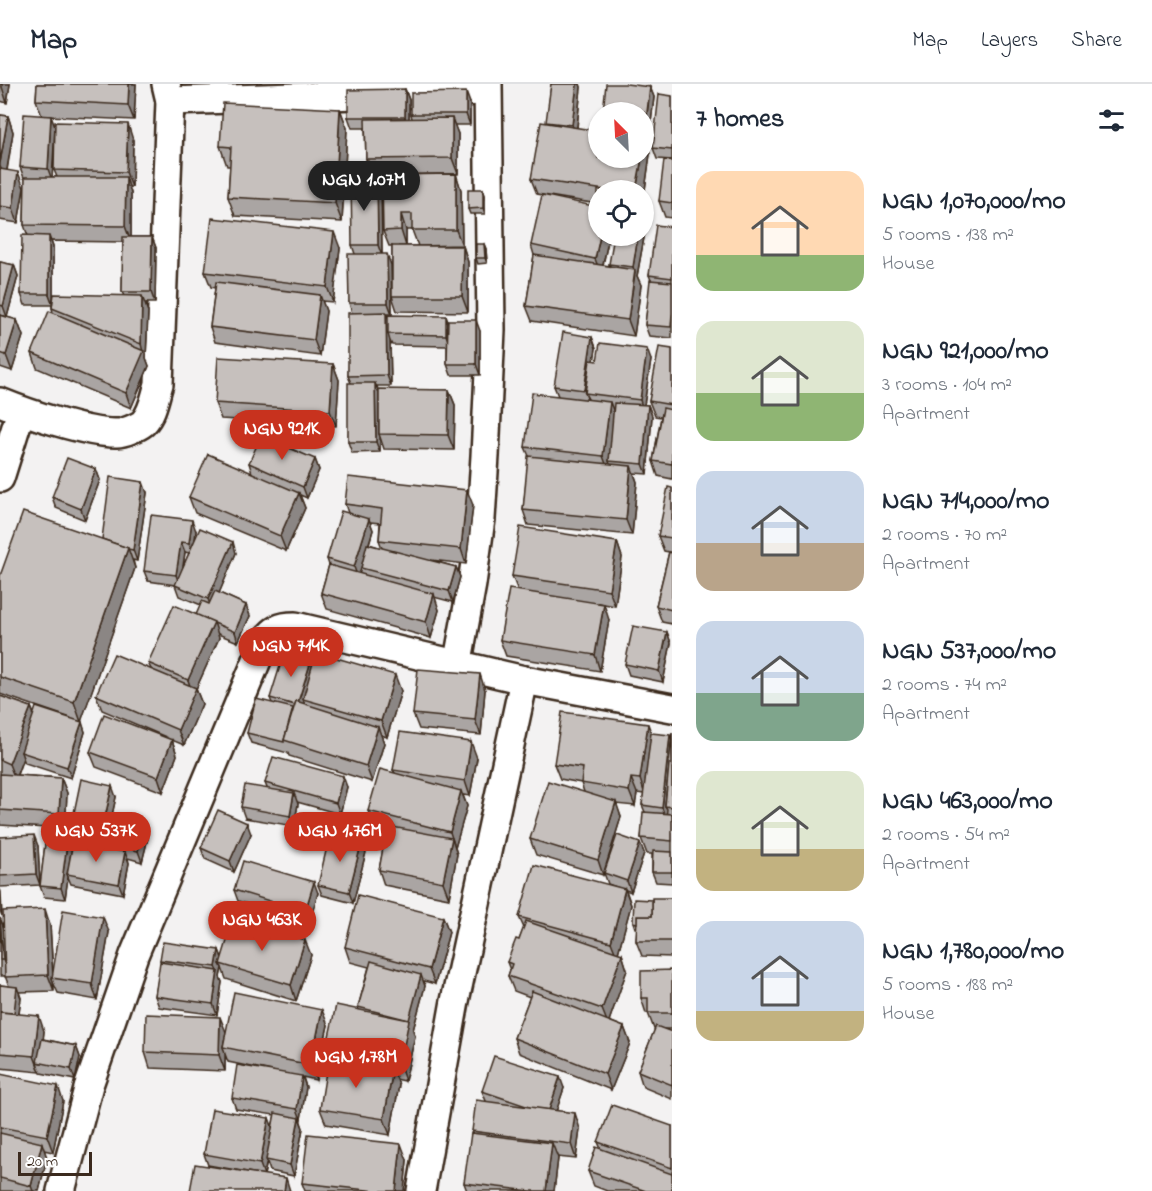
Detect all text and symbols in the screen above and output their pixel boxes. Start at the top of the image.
text: Map [30,21,77,62]
text: Map [912,26,948,56]
text: Layers [981,26,1038,56]
text: Share [1071,26,1122,56]
text: 7 homes [696,101,784,139]
north arrow [588,102,654,168]
map controls [588,102,654,246]
icon: filters [1095,104,1128,137]
pin: NGN 1.07M [295,161,433,212]
text: NGN 1.07M [322,166,406,195]
button: locate [588,180,654,246]
text: NGN 1,070,000/mo [882,183,1066,221]
icon: home [744,195,816,267]
text: 5 rooms · 138 m² [882,221,1014,250]
text: House [882,250,935,279]
text: NGN 921,000/mo [882,333,1049,371]
icon: home [744,345,816,417]
text: 3 rooms · 104 m² [882,371,1012,400]
text: Apartment [882,400,970,429]
pin: NGN 921K [220,410,344,461]
text: NGN 921K [244,415,320,444]
text: NGN 714,000/mo [882,483,1050,521]
icon: home [744,495,816,567]
text: 2 rooms · 70 m² [882,521,1007,550]
text: Apartment [882,550,970,579]
pin: NGN 714K [229,627,353,678]
text: NGN 714K [252,632,330,661]
text: NGN 537,000/mo [882,633,1056,671]
icon: home [744,645,816,717]
text: 2 rooms · 74 m² [882,671,1007,700]
text: Apartment [882,700,970,729]
text: NGN 463,000/mo [882,783,1053,821]
icon: home [744,795,816,867]
pin: NGN 537K [34,812,158,863]
pin: NGN 1.76M [271,812,409,863]
text: NGN 537K [55,817,137,846]
text: NGN 1.76M [298,817,382,846]
text: 2 rooms · 54 m² [882,821,1010,850]
text: Apartment [882,850,970,879]
pin: NGN 463K [200,901,324,952]
text: NGN 463K [222,906,302,935]
text: NGN 1,780,000/mo [882,933,1064,971]
icon: home [744,945,816,1017]
text: 5 rooms · 188 m² [882,971,1013,1000]
text: House [882,1000,935,1029]
pin: NGN 1.78M [287,1038,425,1089]
text: NGN 1.78M [315,1043,397,1072]
scale bar [18,1149,92,1176]
text: 20 m [27,1150,58,1174]

